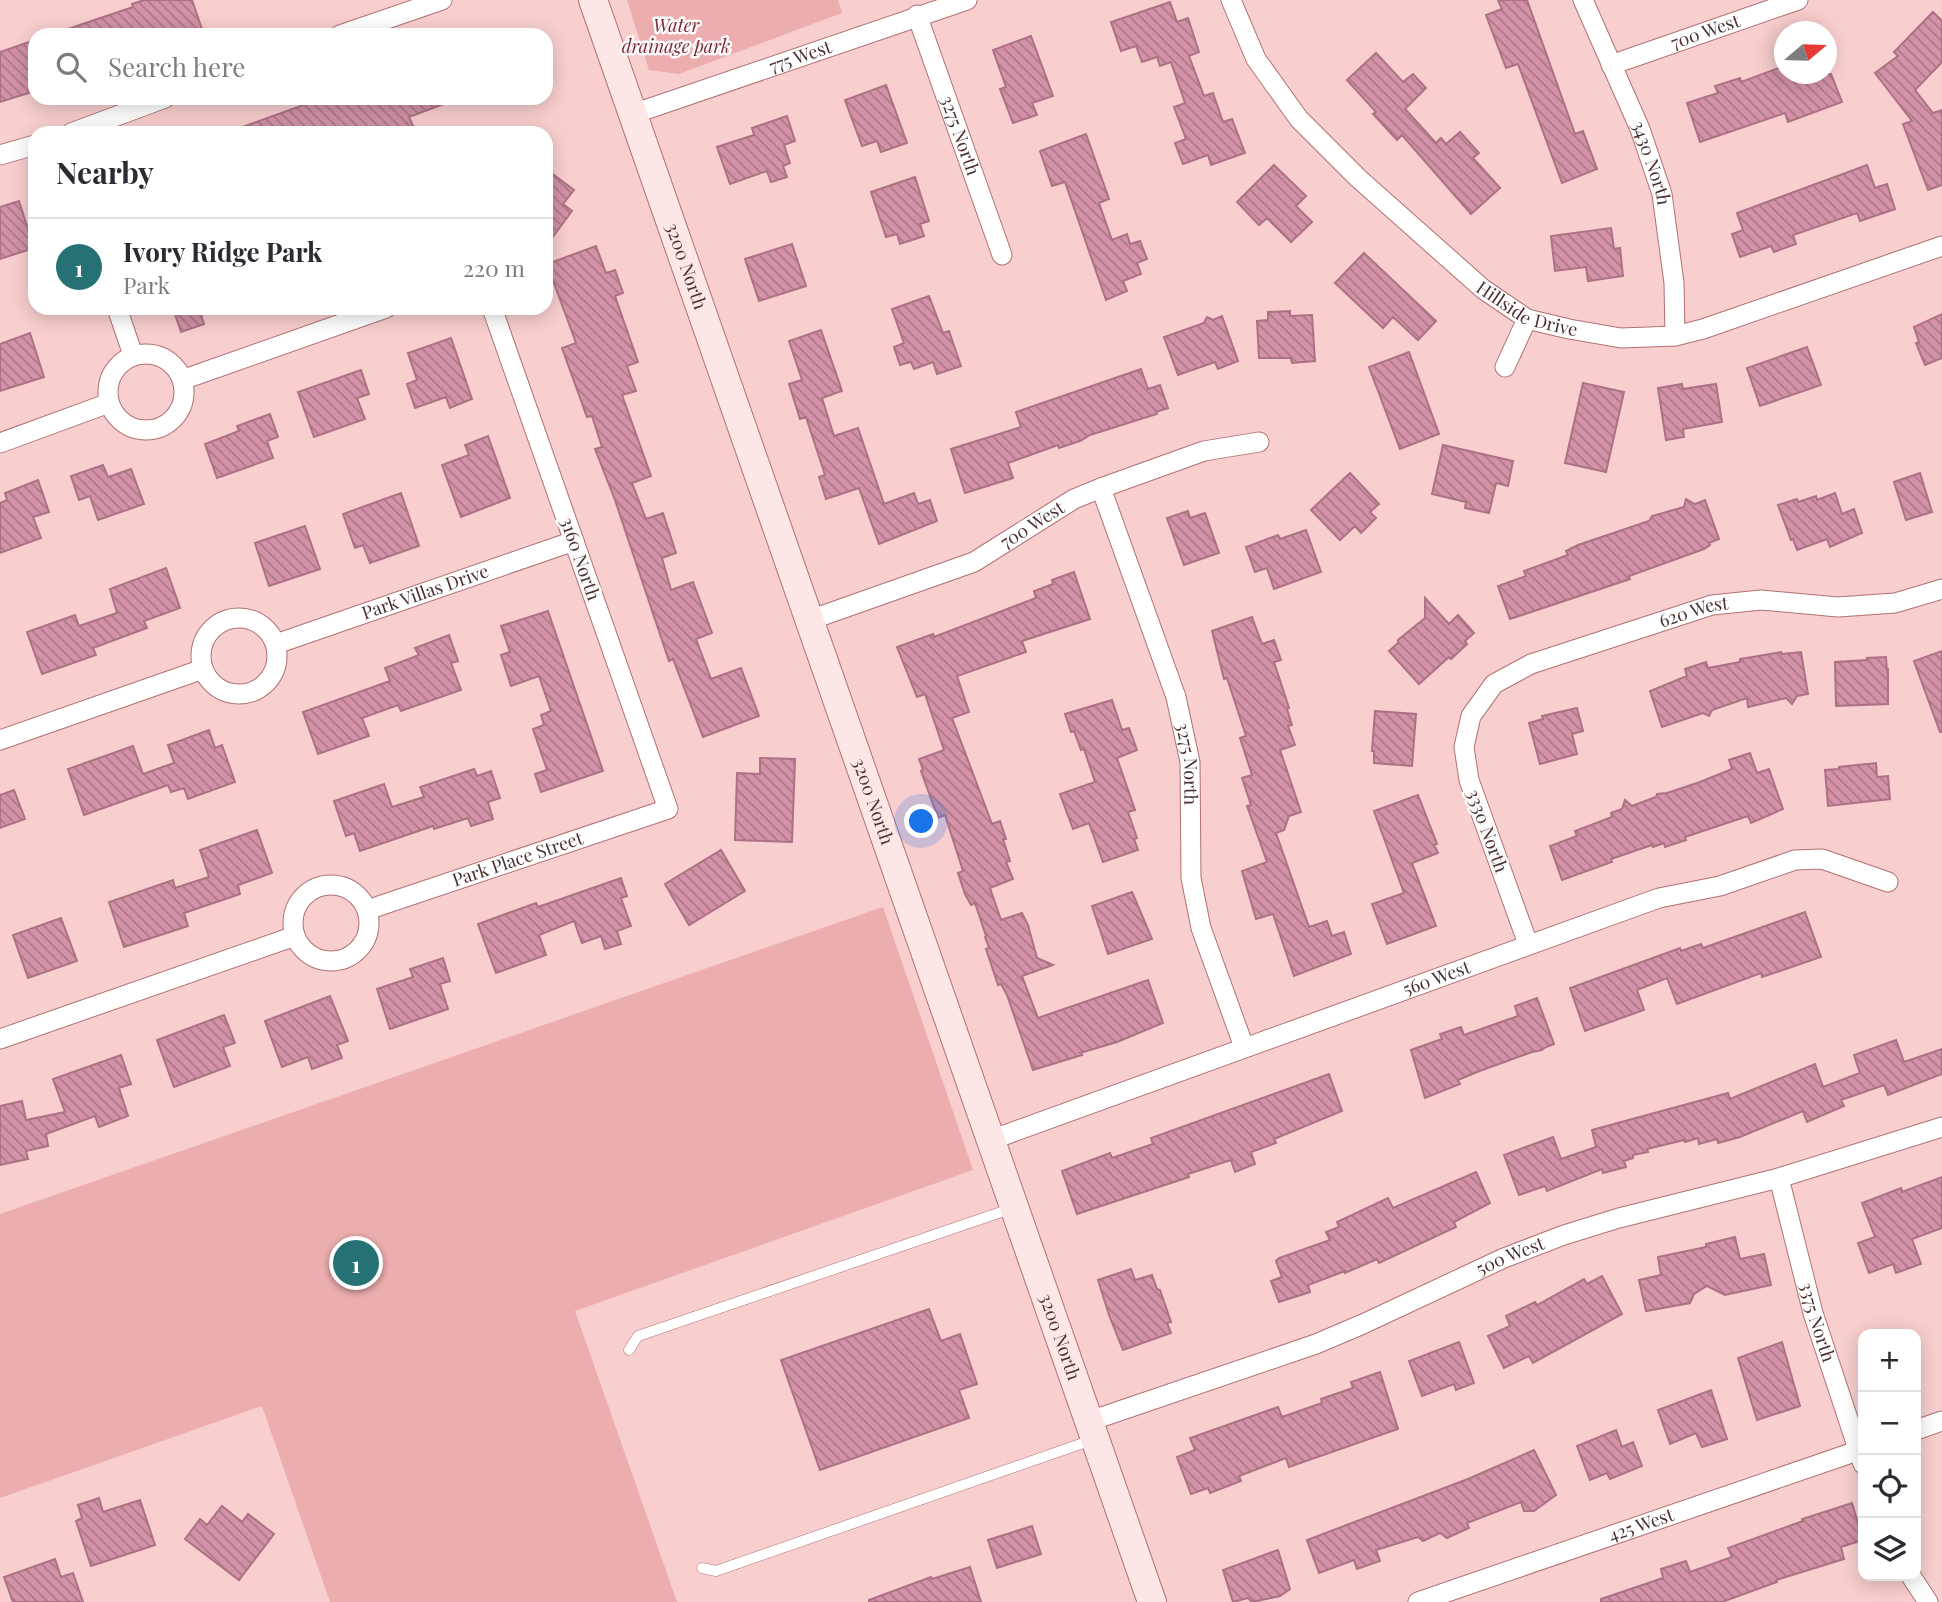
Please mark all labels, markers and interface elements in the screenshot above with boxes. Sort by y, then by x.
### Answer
street label: 700 West [1667,8,1743,54]
park label: Water drainage park [622,13,730,58]
north arrow [1774,21,1837,84]
search box [28,28,553,105]
street label: 775 West [766,34,835,78]
icon: search [52,48,90,86]
text: Search here [108,49,245,84]
street label: 3275 North [936,92,986,179]
street label: 3430 North [1627,117,1676,207]
text: Nearby [56,152,154,192]
street label: 3200 North [661,219,713,313]
text: Ivory Ridge Park [123,234,322,269]
text: 1 [75,252,83,283]
text: 220 m [463,252,525,283]
text: Park [123,269,170,300]
street label: Hillside Drive [1472,275,1580,341]
street label: 700 West [995,495,1069,554]
street label: 3160 North [556,514,607,604]
street label: Park Villas Drive [358,558,492,624]
street label: 620 West [1656,590,1730,632]
street label: 3275 North [1171,720,1203,805]
street label: 3200 North [847,755,900,848]
street label: 3330 North [1462,786,1514,876]
your location [904,804,938,838]
street label: Park Place Street [449,825,586,892]
street label: 560 West [1399,954,1474,1001]
street label: 500 West [1472,1231,1548,1280]
pin: 1 [333,1237,379,1289]
street label: 3375 North [1795,1279,1842,1365]
street label: 3200 North [1034,1290,1087,1383]
map controls [1858,1329,1921,1581]
button: + [1858,1329,1921,1392]
button: − [1858,1392,1921,1455]
button: locate [1858,1455,1921,1518]
street label: 425 West [1605,1502,1677,1547]
button: layers [1858,1518,1921,1581]

